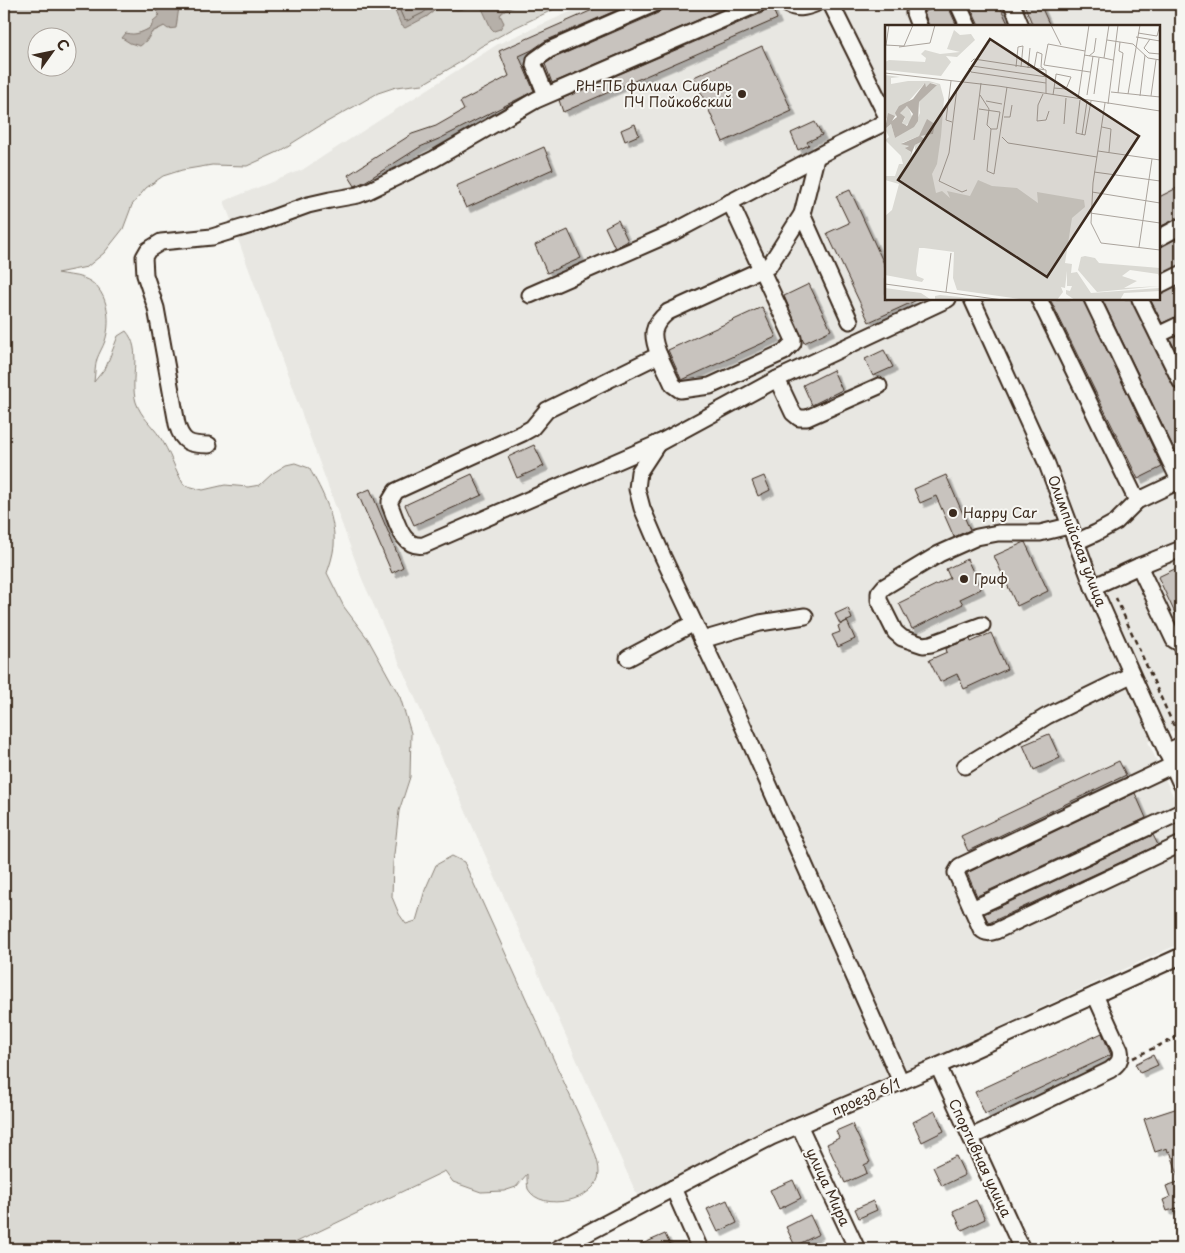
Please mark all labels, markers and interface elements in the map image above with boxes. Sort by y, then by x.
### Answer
inset map [885,25,1160,300]
north arrow [28,28,78,78]
text: С [52,35,75,55]
place label: РН-ПБ филиал Сибирь ПЧ Пойковский [576,75,732,112]
marker: РН-ПБ филиал Сибирь ПЧ Пойковский [736,88,748,100]
street label: Олимпийская улица [1043,472,1112,610]
place label: Happy Car [963,502,1038,523]
marker: Happy Car [947,507,959,519]
place label: Гриф [974,568,1008,589]
marker: Гриф [958,573,970,585]
street label: проезд 6/1 [828,1073,904,1120]
street label: Спортивная улица [944,1095,1017,1221]
street label: улица Мира [801,1144,856,1230]

